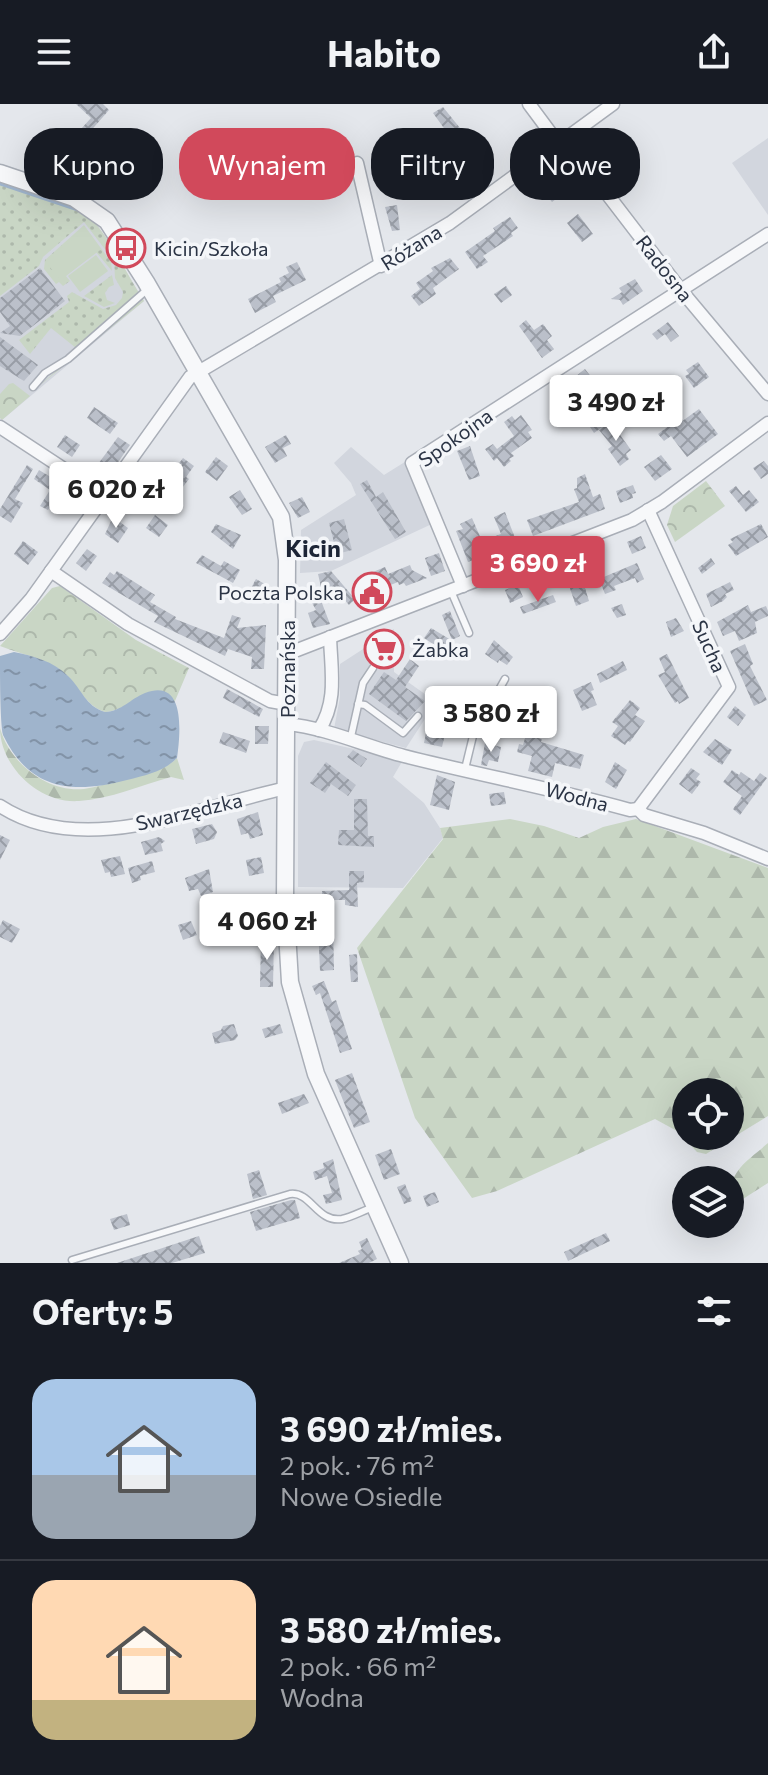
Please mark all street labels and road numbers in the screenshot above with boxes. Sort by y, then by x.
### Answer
street label: Różana [376,219,446,275]
street label: Radosna [631,230,699,306]
street label: Spokojna [413,403,497,471]
street label: Sucha [688,616,732,676]
street label: Poznańska [275,620,299,718]
street label: Wodna [543,776,611,816]
street label: Swarzędzka [133,787,245,835]

